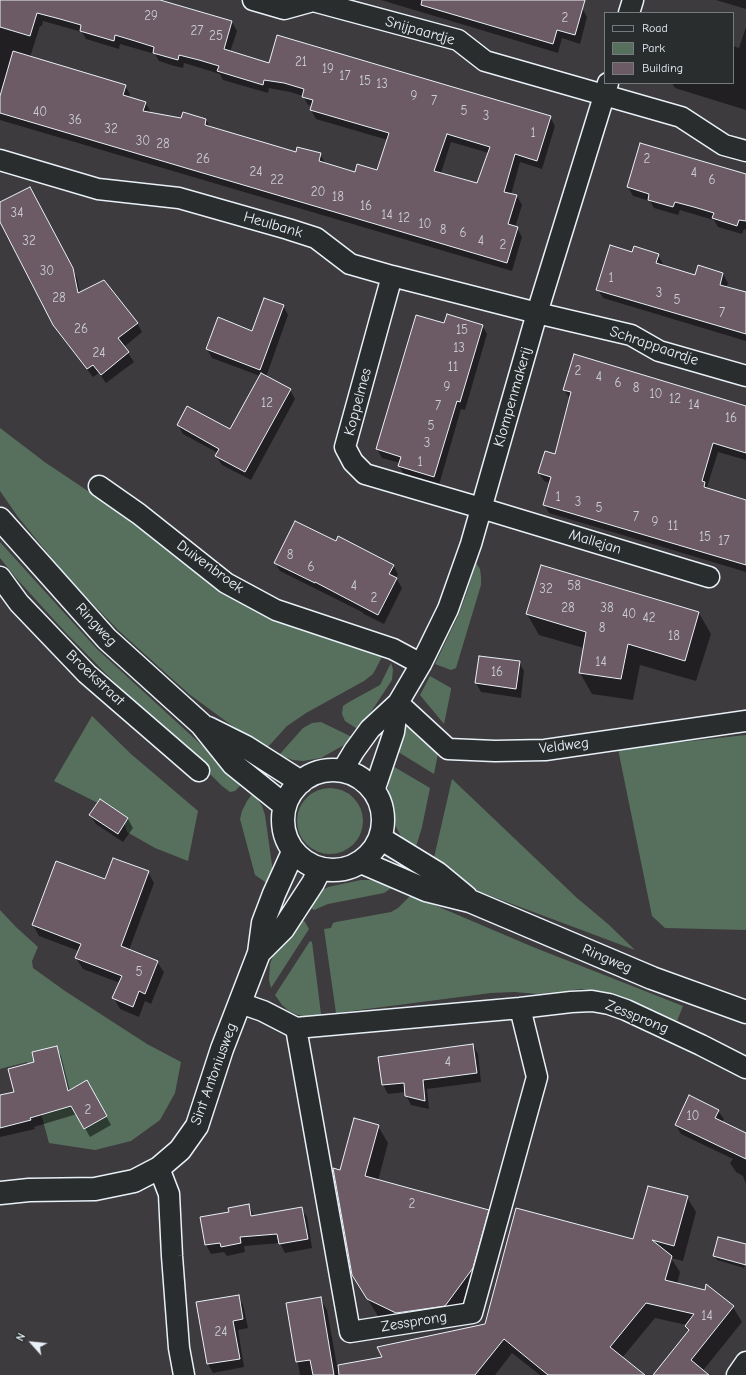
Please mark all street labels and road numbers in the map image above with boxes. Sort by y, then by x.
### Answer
street label: Snijpaardje [383,12,457,50]
street label: Heulbank [241,208,305,242]
street label: Schrappaardje [607,322,701,370]
street label: Klompenmakerij [490,345,536,449]
street label: Koppelmes [340,366,376,438]
street label: Mallejan [567,526,623,558]
street label: Duivenbroek [173,537,247,597]
street label: Ringweg [71,600,121,650]
street label: Broekstraat [62,646,128,710]
street label: Veldweg [538,734,590,758]
street label: Ringweg [579,940,635,978]
street label: Zessprong [603,996,671,1038]
street label: Sint Antoniusweg [187,1020,241,1128]
street label: Zessprong [380,1308,448,1336]

